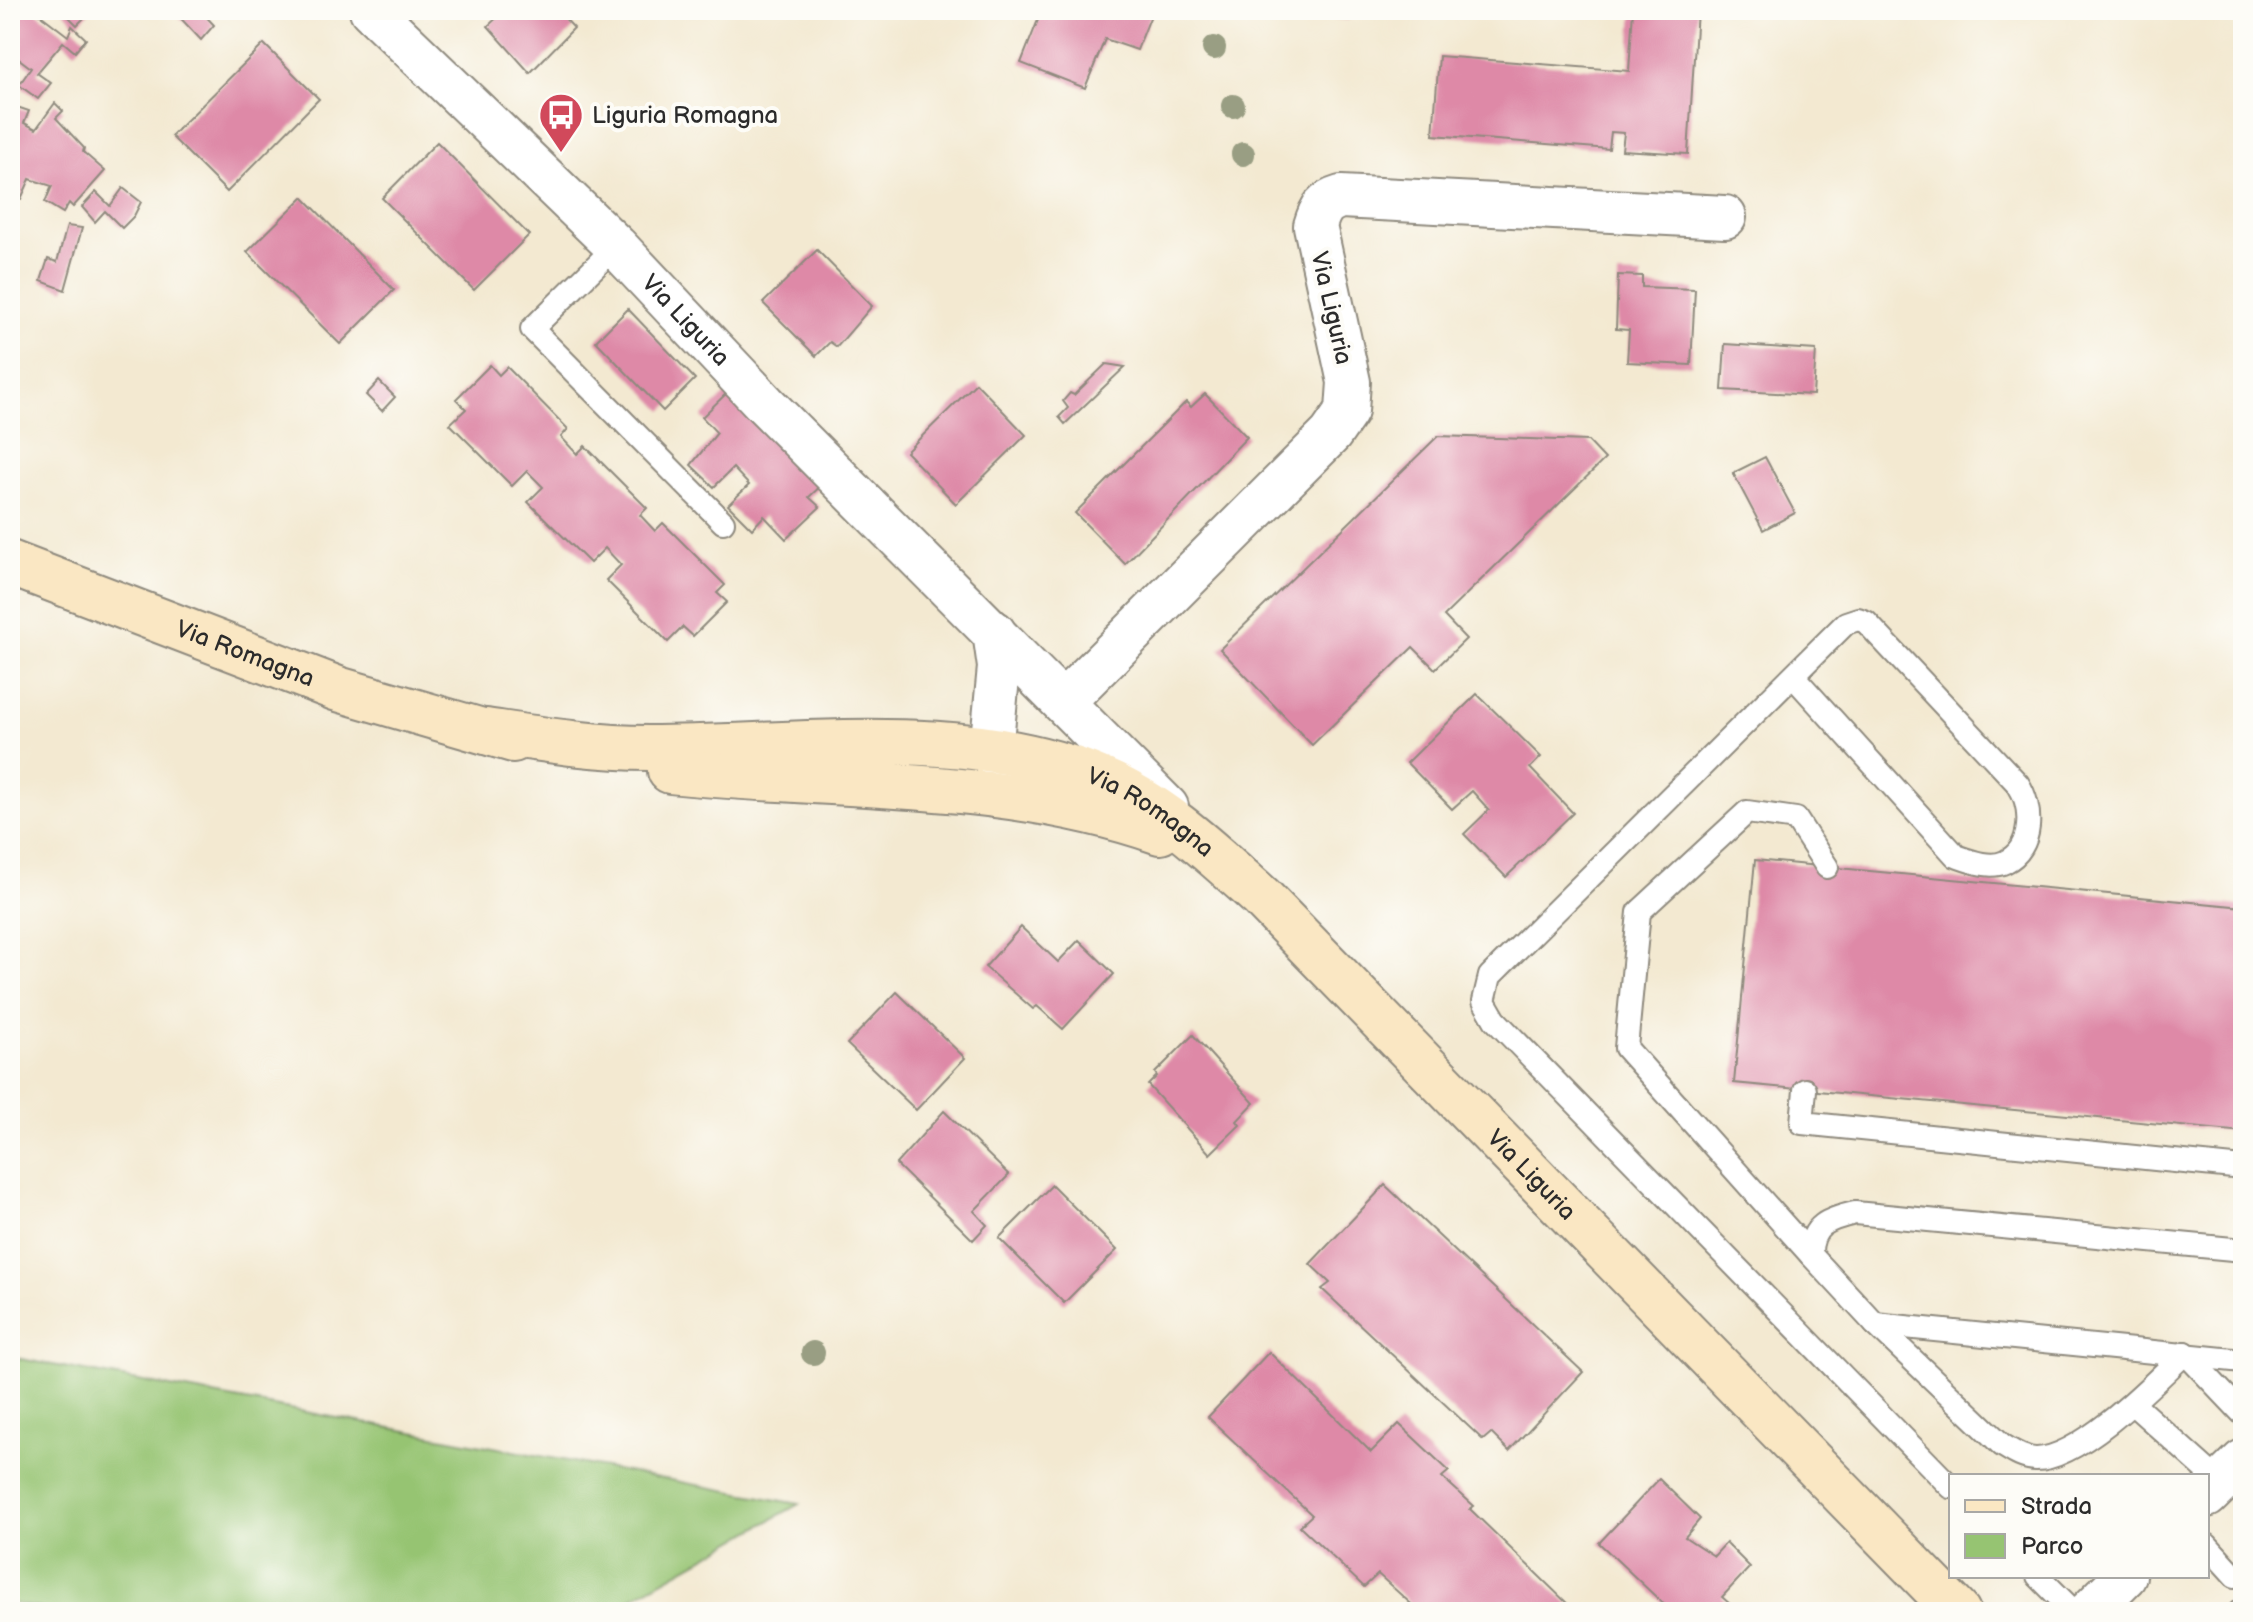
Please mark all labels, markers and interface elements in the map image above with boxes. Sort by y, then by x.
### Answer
bus stop icon: Liguria Romagna [537,91,585,154]
place label: Liguria Romagna [592,101,778,130]
street label: Via Liguria [1304,249,1359,367]
street label: Via Liguria [635,269,736,372]
street label: Via Romagna [172,614,318,693]
street label: Via Romagna [1083,761,1220,863]
street label: Via Liguria [1481,1124,1582,1226]
legend [1949,1474,2209,1578]
text: Strada [2021,1492,2092,1521]
text: Parco [2021,1532,2083,1561]

